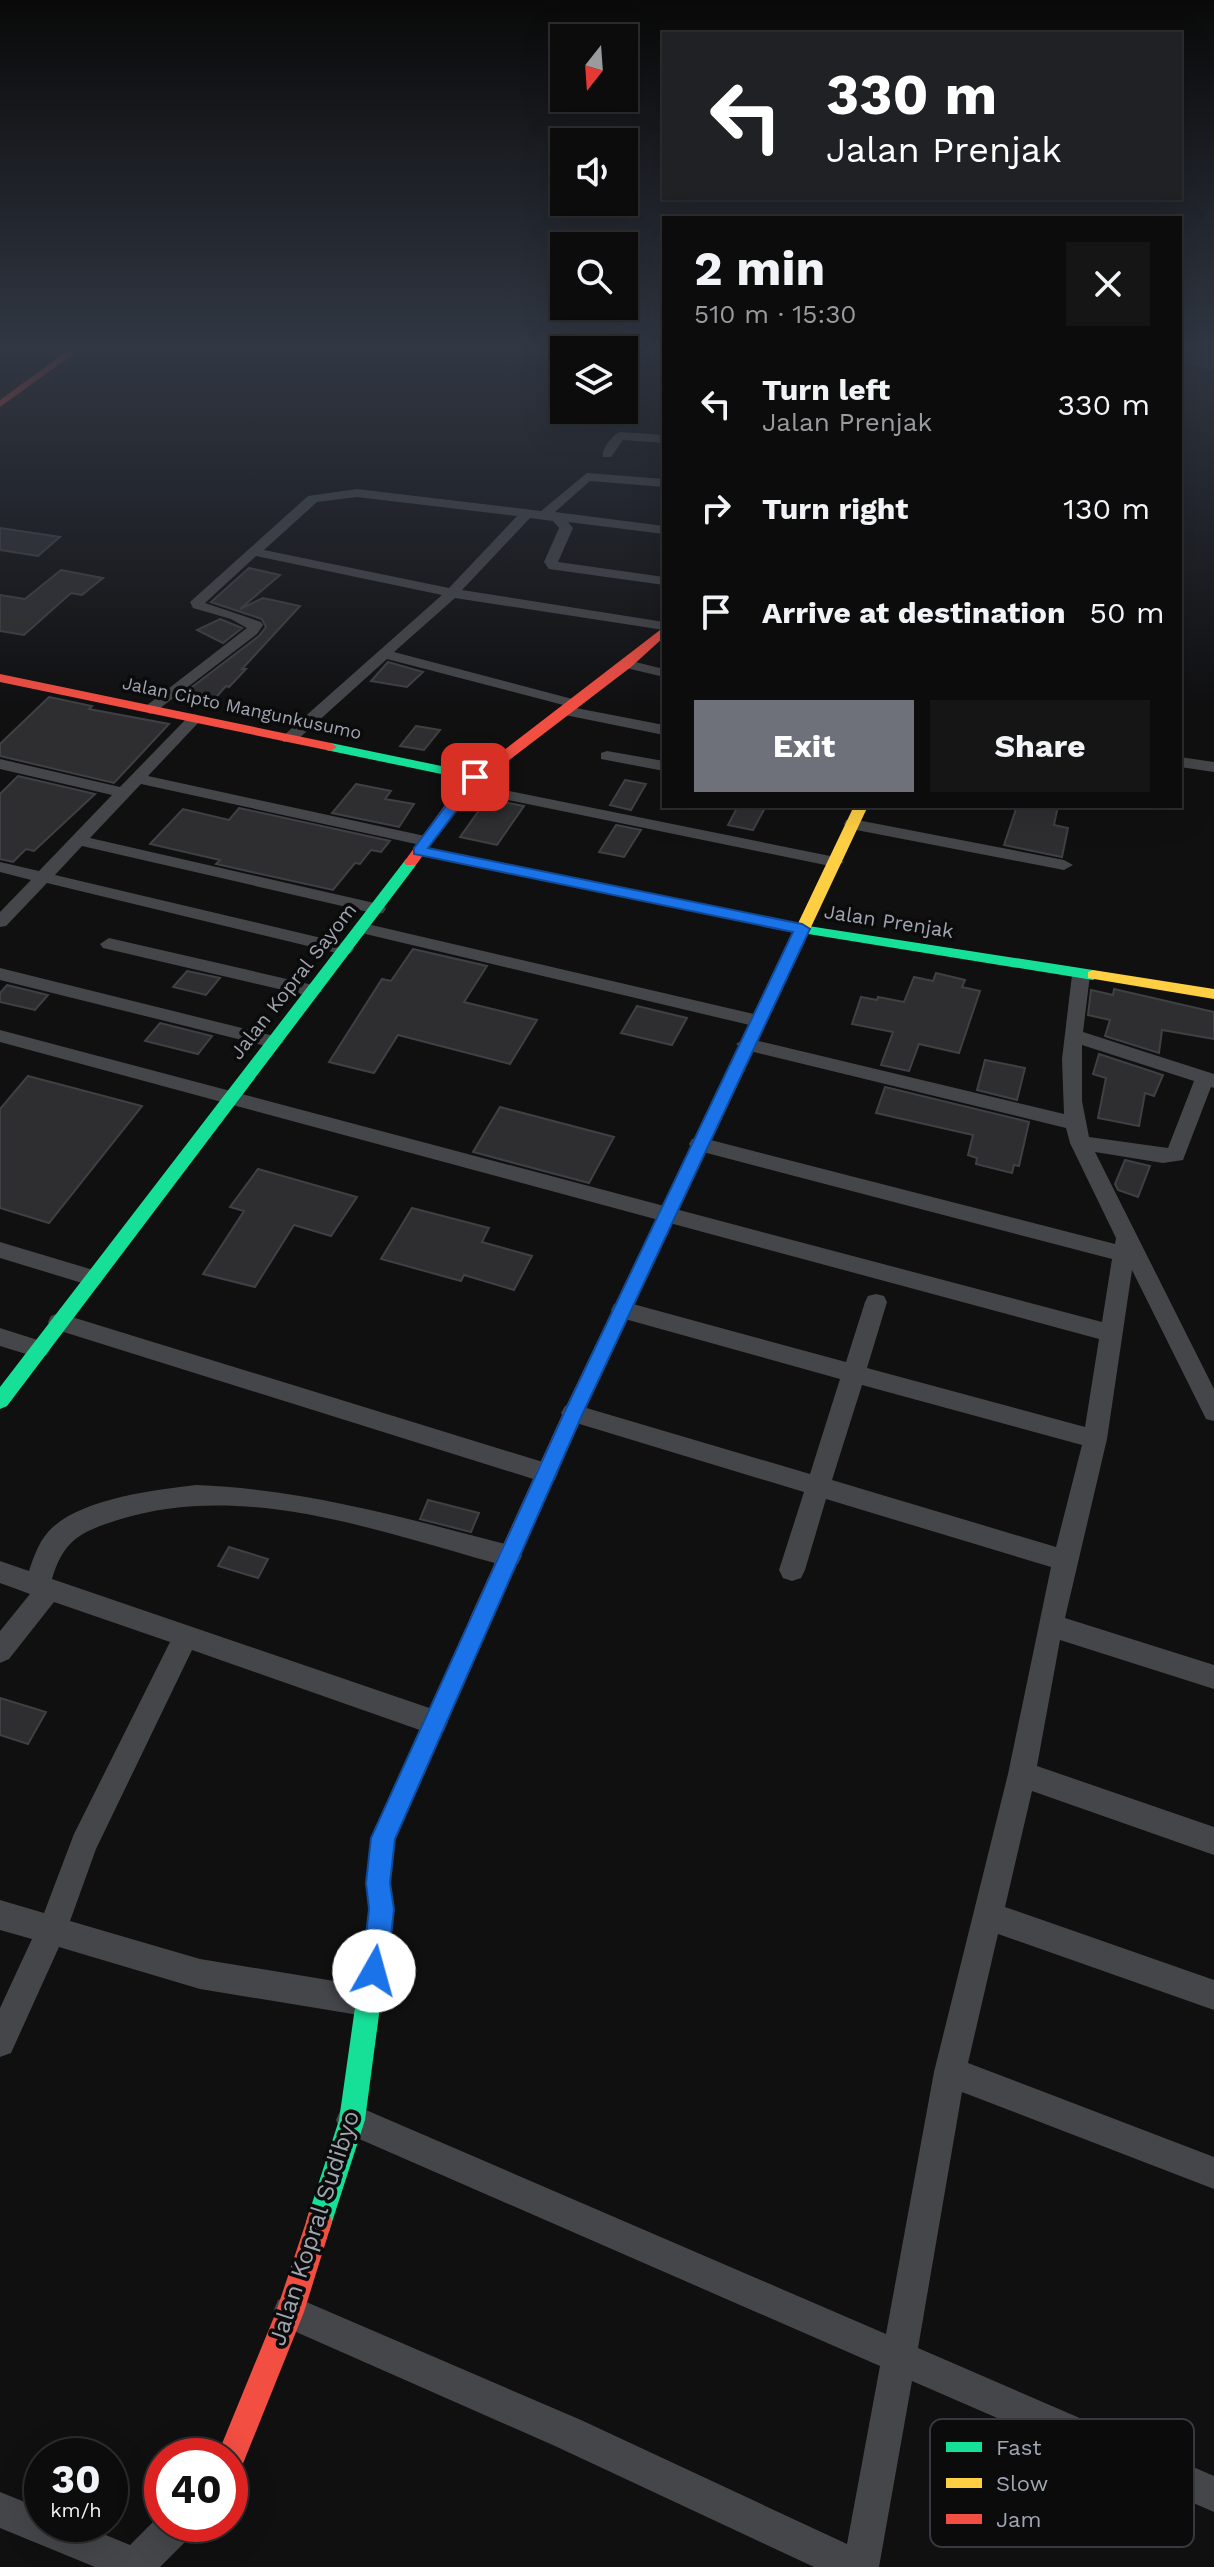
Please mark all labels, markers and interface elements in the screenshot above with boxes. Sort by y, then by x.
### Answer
north arrow [550,24,638,112]
map controls [550,24,638,424]
text: 330 m [826,62,997,128]
icon: left [694,64,798,168]
button: sound [550,128,638,216]
text: Jalan Prenjak [826,129,1062,171]
button: search [550,232,638,320]
text: 2 min [694,240,825,297]
button: close [1066,242,1150,326]
text: 510 m · 15:30 [694,299,856,329]
button: layers [550,336,638,424]
text: Turn left [762,372,890,407]
icon: left [694,382,738,426]
text: 330 m [1058,387,1150,422]
text: Jalan Prenjak [762,407,932,437]
icon: right [694,486,738,530]
text: Turn right [762,491,908,526]
text: 130 m [1063,491,1150,526]
icon: arrive [694,590,738,634]
text: Arrive at destination [762,595,1066,630]
text: 50 m [1090,595,1165,630]
street label: Jalan Cipto Mangunkusumo [121,672,364,743]
button: Exit [694,700,914,792]
button: Share [930,700,1150,792]
pin [441,743,509,811]
icon: arrive [453,755,497,799]
street label: Jalan Kopral Sayom [224,898,362,1064]
street label: Jalan Prenjak [822,899,956,943]
position arrow [332,1929,416,2013]
street label: Jalan Kopral Sudibyo [263,2107,365,2349]
legend [930,2419,1194,2547]
text: Fast [996,2435,1042,2460]
speed limit sign: 40 [144,2438,248,2542]
text: 30 [51,2456,101,2503]
text: Slow [996,2471,1048,2496]
text: km/h [50,2498,102,2522]
text: Jam [996,2507,1041,2532]

